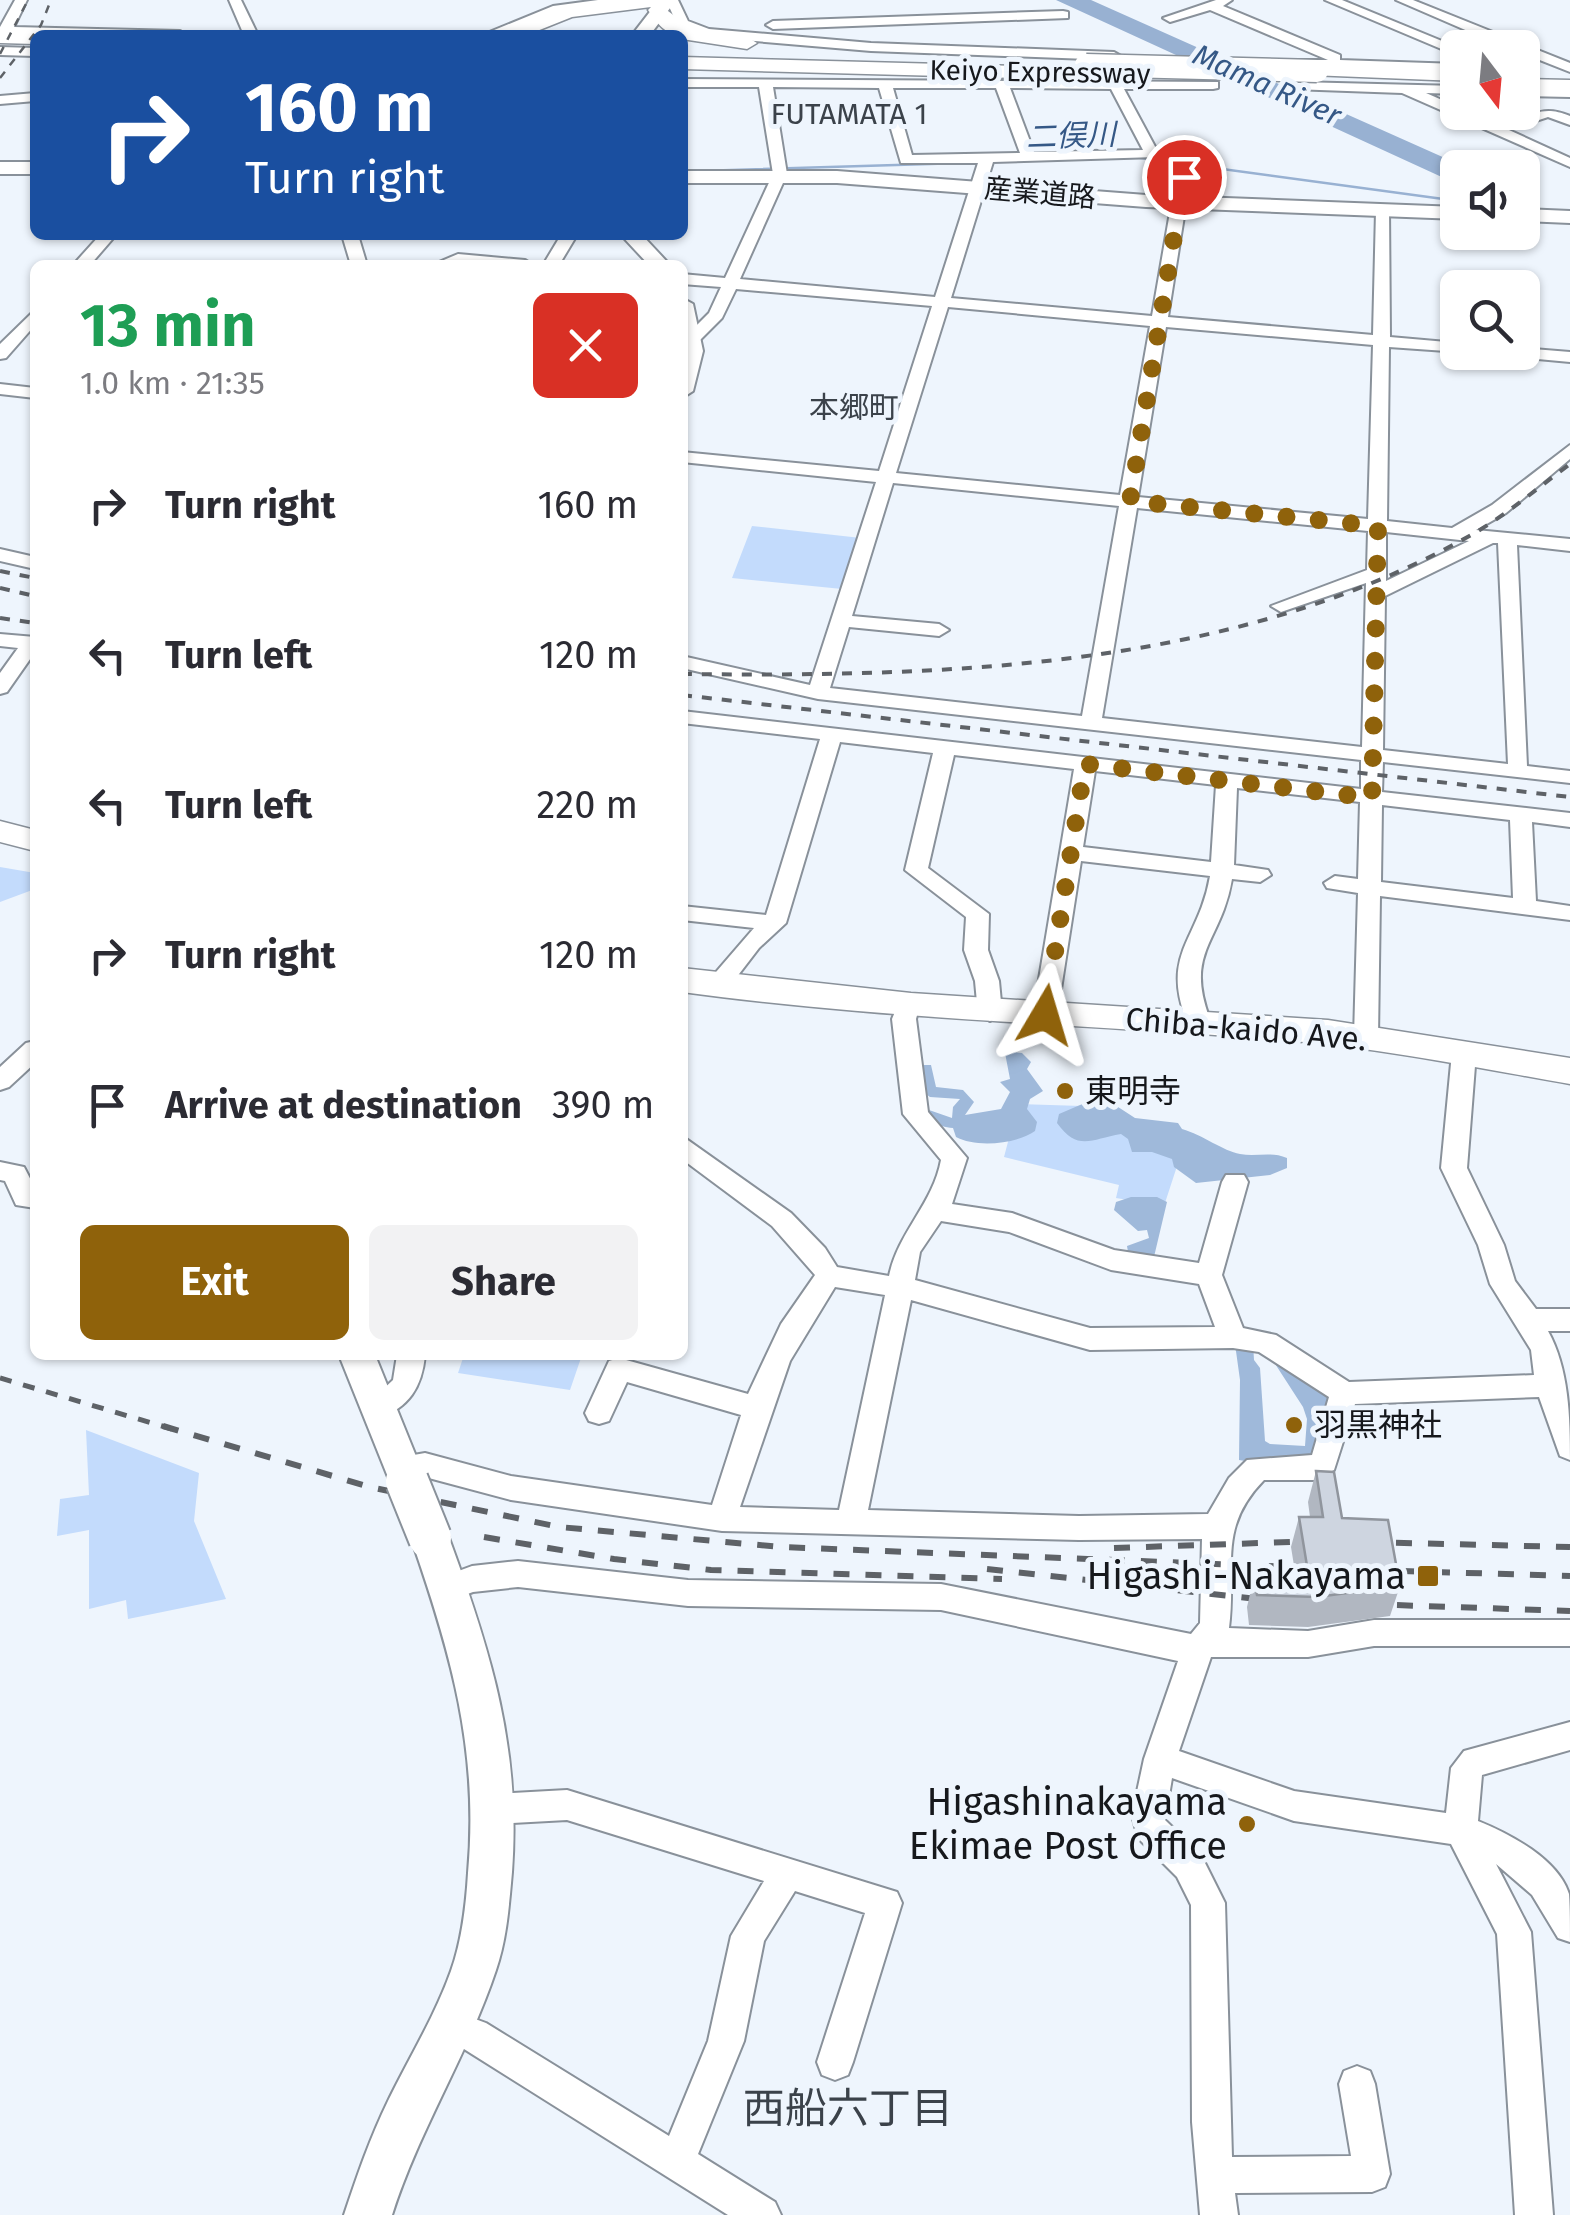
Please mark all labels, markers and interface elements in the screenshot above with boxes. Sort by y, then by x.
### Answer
north arrow [1440,30,1540,130]
map controls [1440,30,1540,370]
water label: Mama River [1187,36,1348,134]
street label: Keiyo Expressway [929,54,1151,90]
text: 160 m [245,66,434,150]
icon: right [80,70,210,200]
district label: FUTAMATA 1 [771,96,927,132]
water label: 二俣川 [1025,116,1120,156]
pin [1142,135,1227,220]
icon: arrive [1157,150,1212,205]
button: sound [1440,150,1540,250]
text: Turn right [245,151,444,205]
street label: 産業道路 [983,172,1097,214]
button: search [1440,270,1540,370]
text: 13 min [80,290,256,362]
button: close [533,293,638,398]
text: 1.0 km · 21:35 [80,364,265,402]
district label: 本郷町 [809,390,899,426]
icon: right [80,478,135,533]
text: Turn right [165,482,335,528]
text: 160 m [537,482,638,528]
icon: left [80,628,135,683]
text: Turn left [165,632,312,678]
text: 120 m [539,632,638,678]
icon: left [80,778,135,833]
text: Turn left [165,782,312,828]
text: 220 m [537,782,638,828]
icon: right [80,928,135,983]
text: Turn right [165,932,335,978]
text: 120 m [539,932,638,978]
position arrow [993,963,1097,1067]
street label: Chiba-kaido Ave. [1124,1000,1368,1058]
place label: 東明寺 [1085,1072,1181,1110]
icon: arrive [80,1078,135,1133]
marker: 東明寺 [1054,1080,1076,1102]
text: Arrive at destination [165,1082,522,1128]
text: 390 m [552,1082,654,1128]
button: Exit [80,1225,349,1340]
button: Share [369,1225,638,1340]
place label: 羽黒神社 [1314,1406,1442,1444]
marker: 羽黒神社 [1283,1414,1305,1436]
place label: Higashi-Nakayama [1086,1553,1406,1599]
marker: Higashi-Nakayama [1415,1563,1441,1589]
place label: Higashinakayama Ekimae Post Office [909,1779,1227,1869]
marker: Higashinakayama Ekimae Post Office [1236,1813,1258,1835]
district label: 西船六丁目 [743,2084,953,2134]

